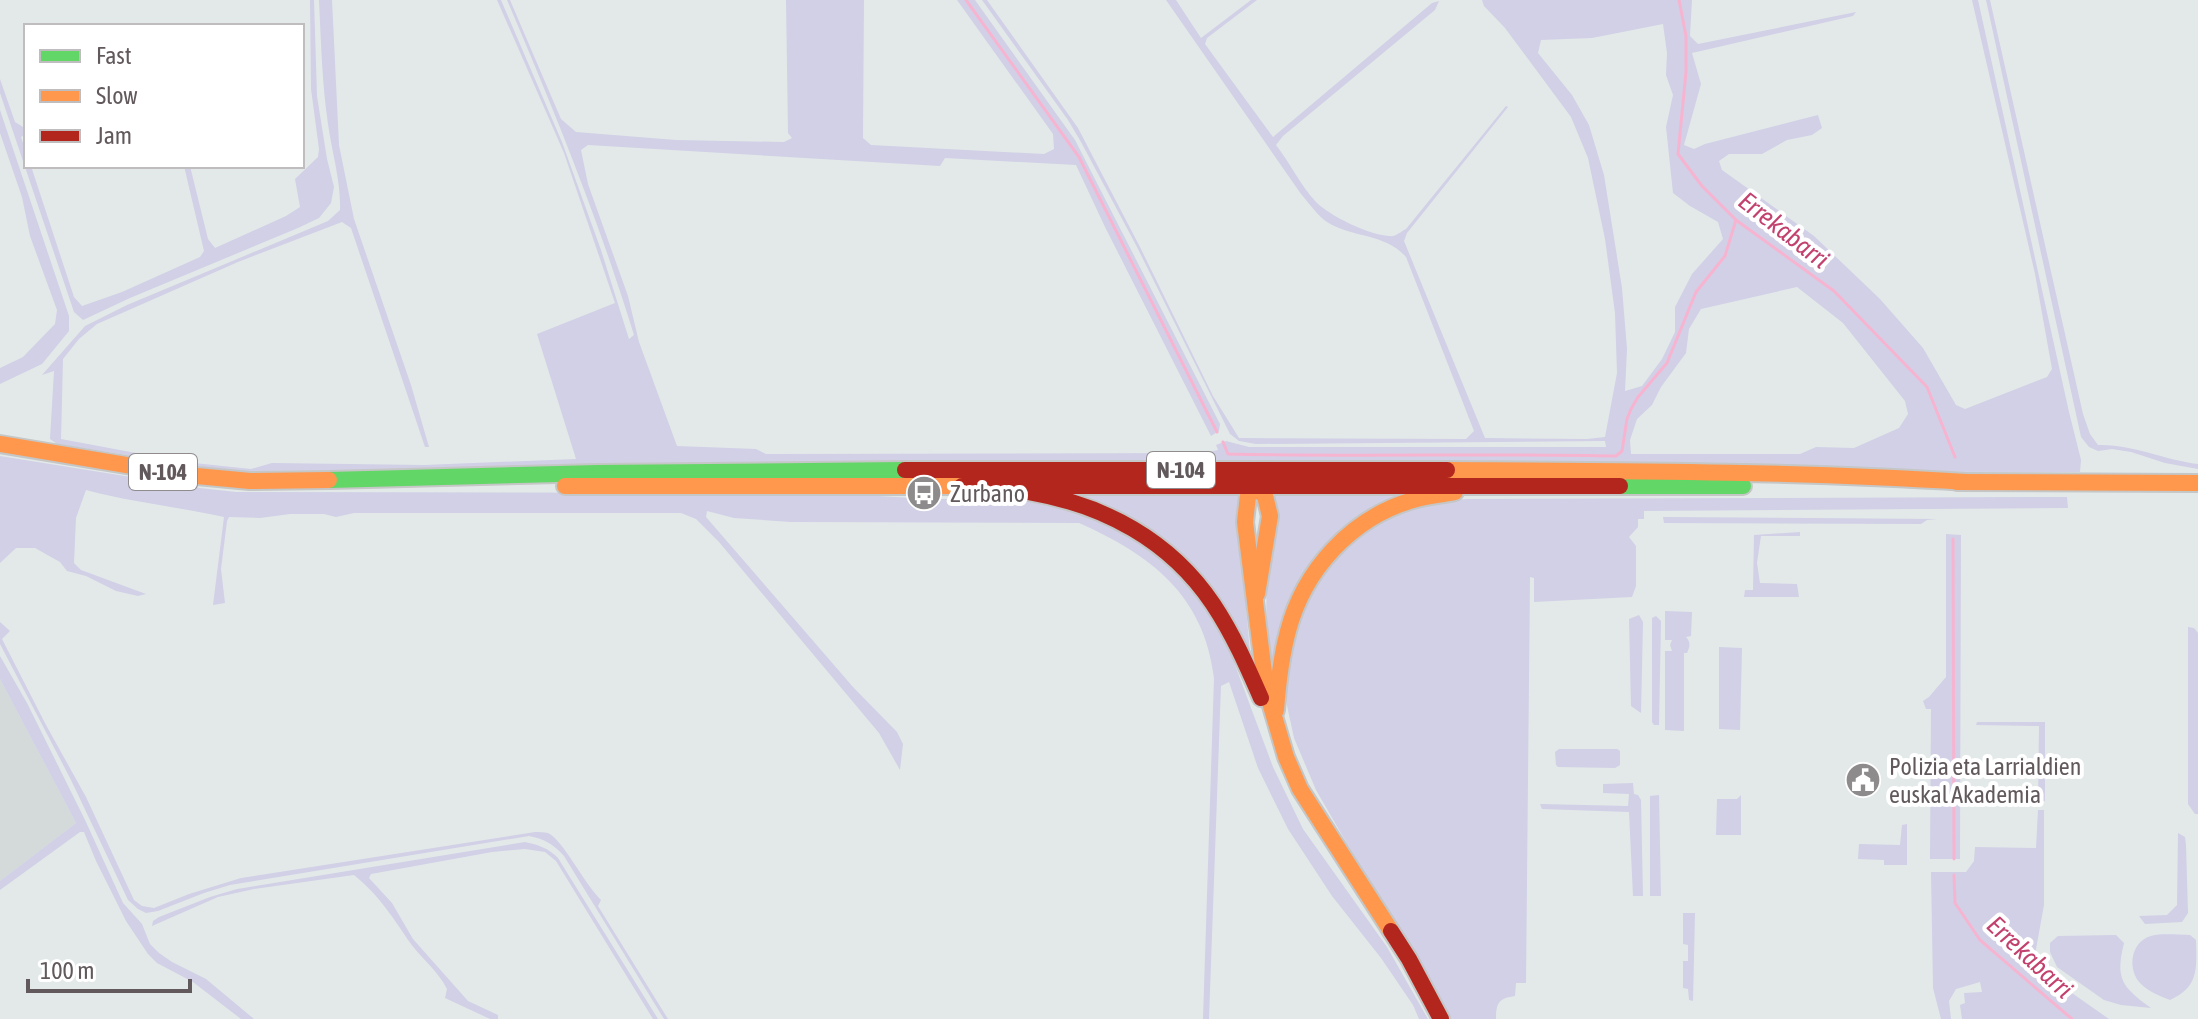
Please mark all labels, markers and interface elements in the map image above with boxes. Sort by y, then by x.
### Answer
legend [24,24,304,168]
text: Fast [96,42,132,69]
text: Slow [96,82,138,109]
text: Jam [96,122,132,149]
water label: Errekabarri [1733,185,1835,275]
road number: N-104 [1147,452,1215,488]
road number: N-104 [129,454,197,490]
bus stop icon: Zurbano [905,474,943,512]
place label: Zurbano [950,480,1025,507]
place label: Polizia eta Larrialdien euskal Akademia [1889,753,2081,808]
public building icon: Polizia eta Larrialdien euskal Akademia [1844,761,1882,799]
water label: Errekabarri [1981,910,2079,1004]
scale bar [28,943,190,993]
text: 100 m [40,957,94,984]

